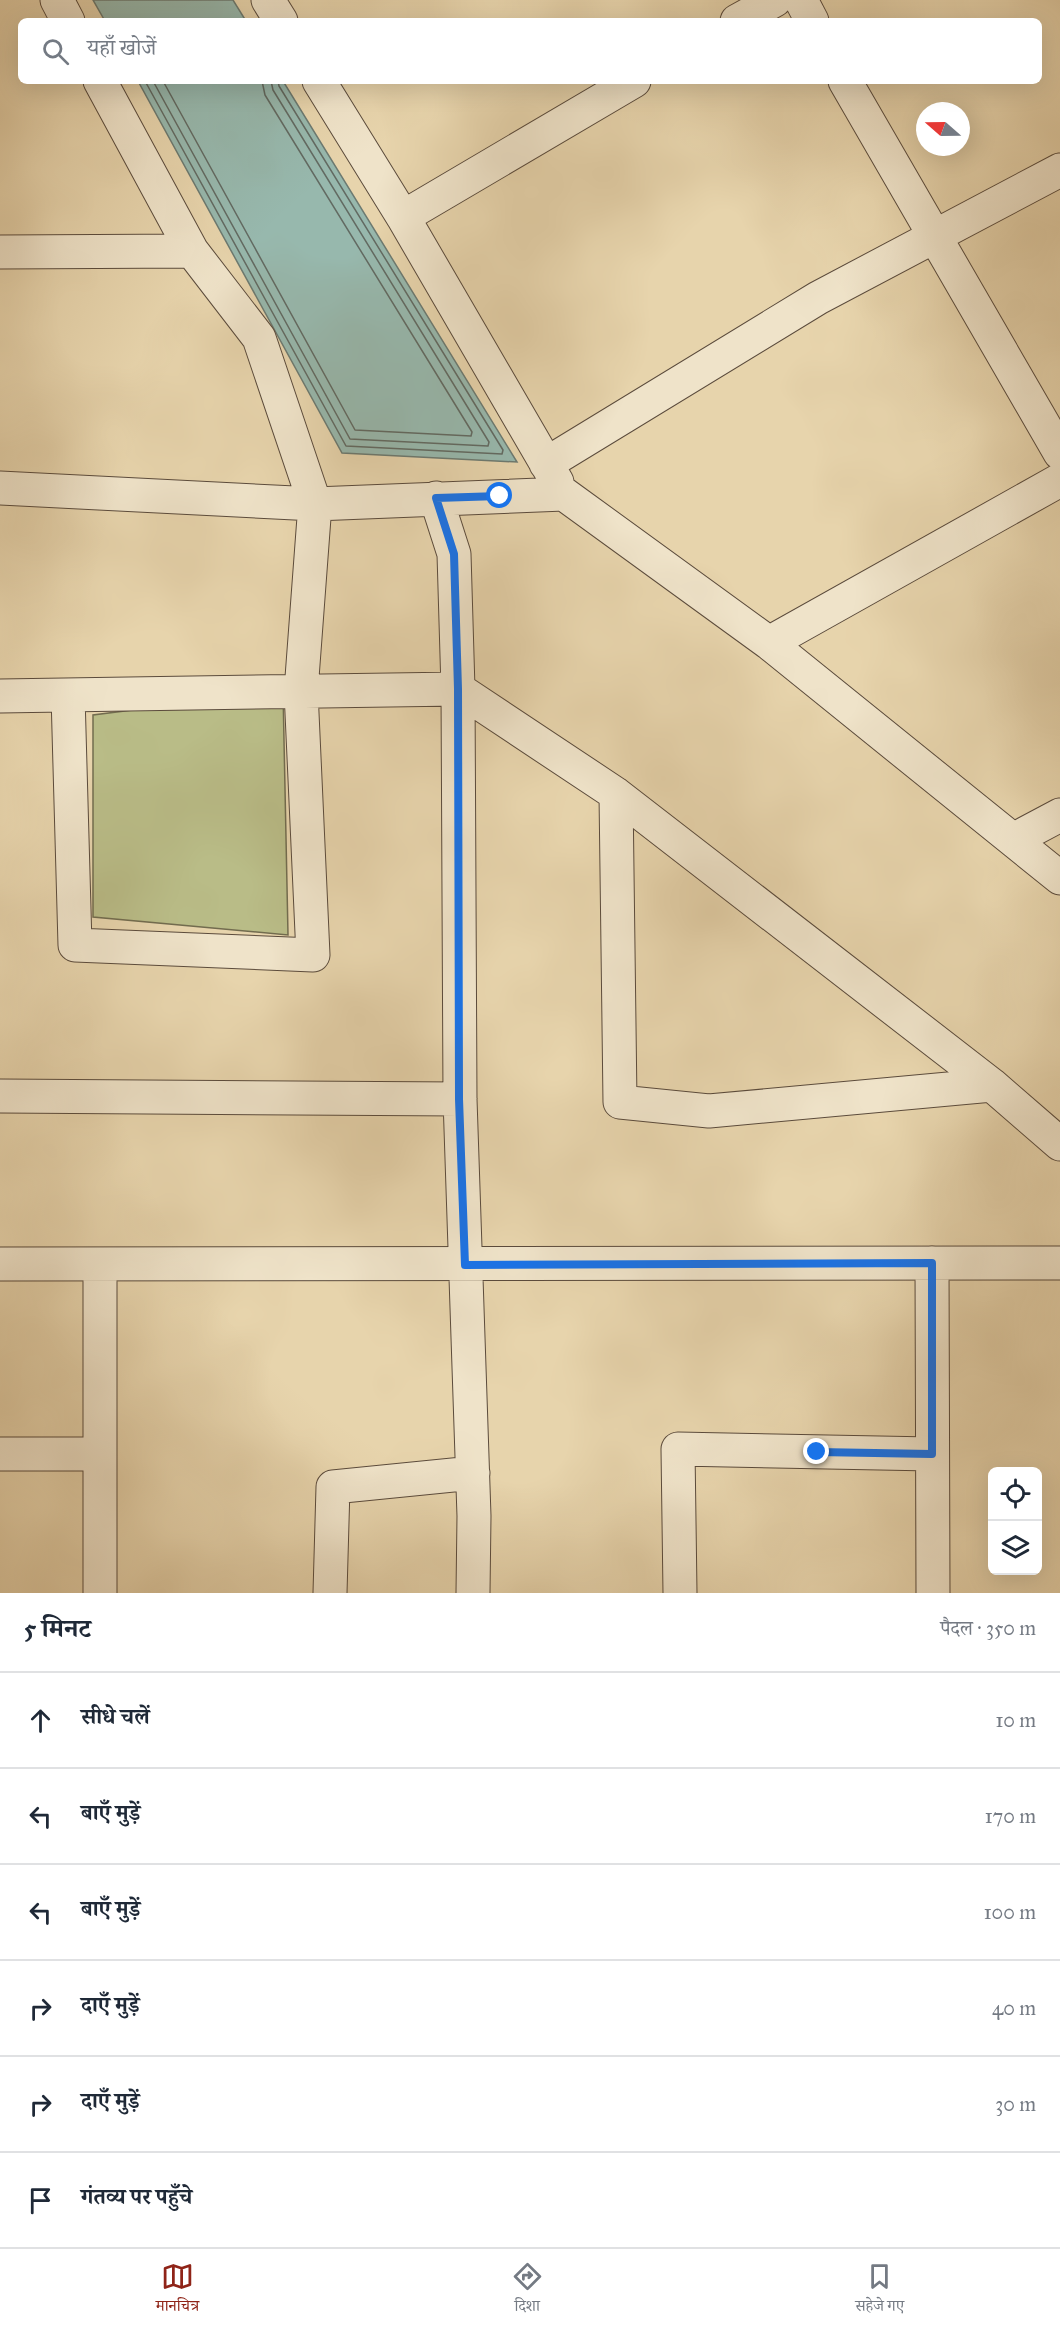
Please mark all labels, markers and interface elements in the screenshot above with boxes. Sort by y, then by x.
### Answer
search box [18,18,1042,84]
text: यहाँ खोजें [87,34,156,61]
icon: search [39,35,72,68]
north arrow [916,102,970,156]
route start [486,482,512,508]
route end [803,1438,829,1464]
map controls [988,1467,1042,1575]
button: locate [988,1467,1042,1521]
button: layers [988,1521,1042,1575]
text: 5 मिनट [24,1612,91,1644]
text: पैदल · 350 m [940,1616,1036,1640]
text: सीधे चलें [81,1703,150,1730]
icon: ahead [24,1704,57,1737]
text: 10 m [995,1708,1036,1732]
text: बाएँ मुड़ें [81,1799,140,1826]
icon: left [24,1800,57,1833]
text: 170 m [985,1804,1036,1828]
text: बाएँ मुड़ें [81,1895,140,1922]
icon: left [24,1896,57,1929]
text: 100 m [984,1900,1036,1924]
text: दाएँ मुड़ें [81,1991,140,2018]
icon: right [24,1992,57,2025]
text: 40 m [992,1996,1036,2020]
text: दाएँ मुड़ें [81,2087,140,2114]
icon: right [24,2088,57,2121]
text: 30 m [995,2092,1036,2116]
text: गंतव्य पर पहुँचे [81,2183,192,2210]
icon: arrive [24,2184,57,2217]
tab: मानचित्र [156,2260,199,2321]
tab: दिशा [511,2260,544,2321]
tab: सहेजे गए [855,2260,904,2321]

